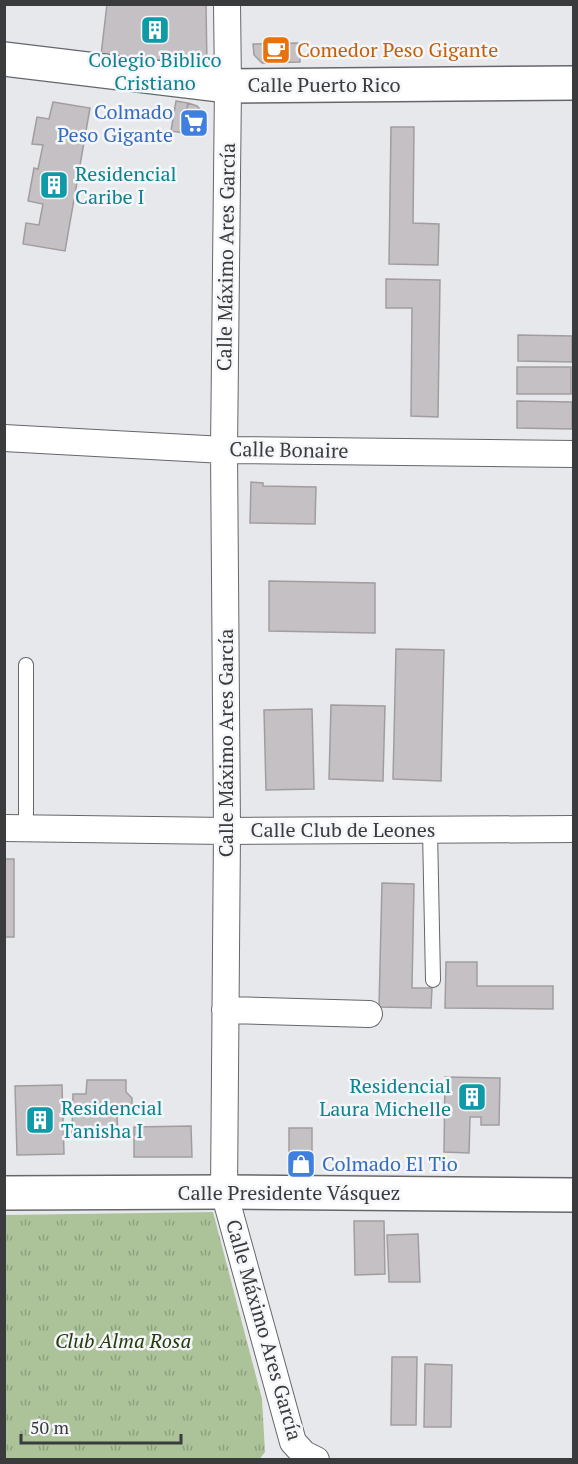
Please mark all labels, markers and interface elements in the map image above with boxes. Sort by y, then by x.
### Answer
building icon: Colegio Biblico Cristiano [139,14,171,46]
cafe icon: Comedor Peso Gigante [260,34,292,66]
place label: Comedor Peso Gigante [297,36,498,63]
place label: Colegio Biblico Cristiano [88,46,222,96]
street label: Calle Puerto Rico [247,71,401,98]
place label: Colmado Peso Gigante [57,98,173,148]
supermarket icon: Colmado Peso Gigante [178,107,210,139]
street label: Calle Máximo Ares García [210,143,241,371]
place label: Residencial Caribe I [75,160,177,210]
building icon: Residencial Caribe I [38,169,70,201]
street label: Calle Bonaire [229,435,349,464]
street label: Calle Máximo Ares García [212,629,239,857]
street label: Calle Club de Leones [251,816,435,843]
place label: Residencial Laura Michelle [319,1072,451,1122]
building icon: Residencial Laura Michelle [456,1081,488,1113]
place label: Residencial Tanisha I [61,1094,163,1144]
building icon: Residencial Tanisha I [24,1104,56,1136]
shop icon: Colmado El Tio [285,1148,317,1180]
place label: Colmado El Tio [322,1150,458,1177]
street label: Calle Presidente Vásquez [178,1179,400,1206]
street label: Calle Máximo Ares García [220,1216,309,1443]
park label: Club Alma Rosa [55,1327,191,1354]
scale bar [21,1407,182,1445]
text: 50 m [30,1415,70,1439]

